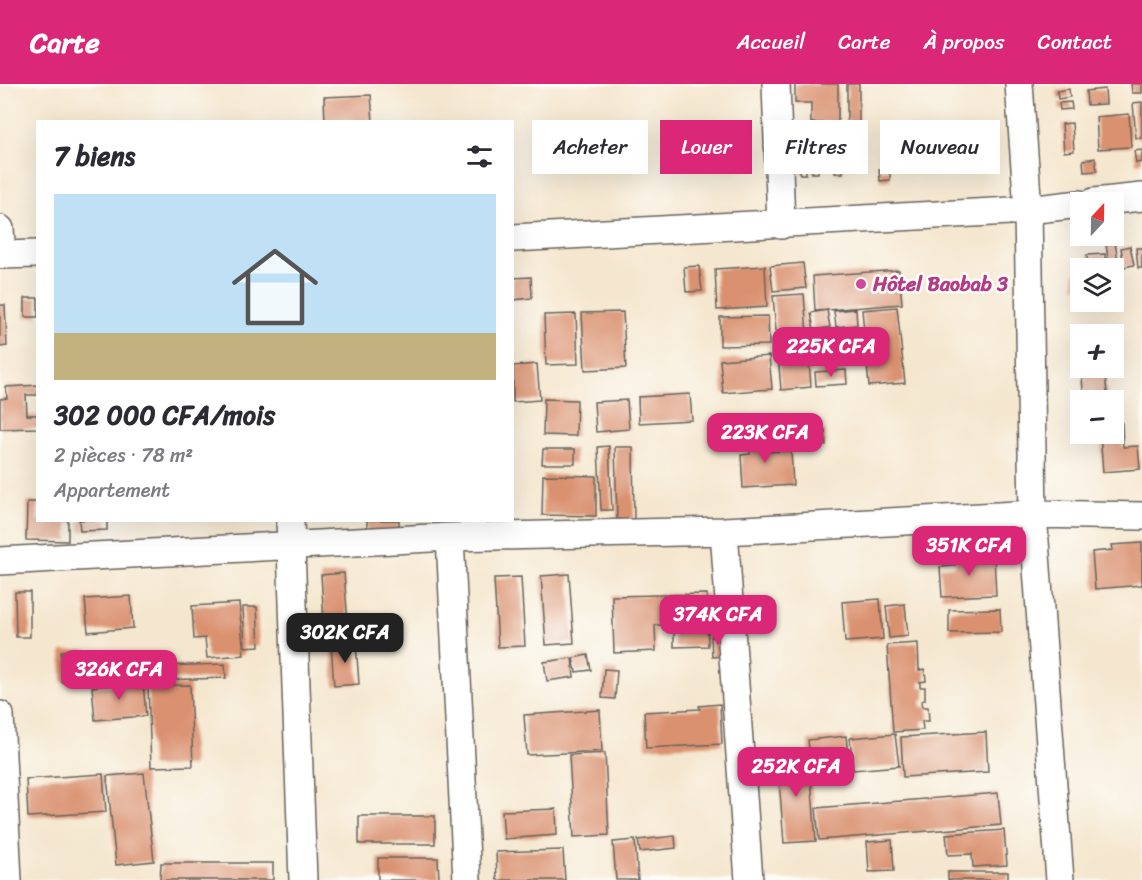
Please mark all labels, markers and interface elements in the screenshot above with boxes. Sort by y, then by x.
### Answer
text: Carte [30,18,100,67]
text: Accueil [737,23,805,61]
text: Carte [838,23,891,61]
text: À propos [924,23,1005,61]
text: Contact [1038,23,1112,61]
chip: Acheter [532,120,648,174]
chip: Louer [660,120,752,174]
chip: Filtres [764,120,868,174]
chip: Nouveau [880,120,1000,174]
text: 7 biens [54,133,135,179]
icon: filters [463,140,496,173]
north arrow [1070,192,1124,246]
map controls [1070,192,1124,444]
icon: home [221,233,329,341]
button: layers [1070,258,1124,312]
place label: Hôtel Baobab 3 [872,267,1008,302]
marker: Hôtel Baobab 3 [854,277,868,291]
button: + [1070,324,1124,378]
pin: 225K CFA [769,327,893,378]
text: 225K CFA [786,329,876,364]
button: − [1070,390,1124,444]
text: 302 000 CFA/mois [54,392,275,438]
pin: 223K CFA [703,413,827,464]
text: 223K CFA [721,415,809,450]
text: 2 pièces · 78 m² [54,438,193,473]
text: Appartement [54,473,170,508]
pin: 351K CFA [907,526,1031,577]
text: 351K CFA [926,528,1012,563]
pin: 374K CFA [656,595,780,646]
text: 374K CFA [674,597,762,632]
pin: 302K CFA [283,613,407,664]
text: 302K CFA [300,615,390,650]
pin: 326K CFA [57,650,181,701]
text: 326K CFA [75,652,163,687]
pin: 252K CFA [734,747,858,798]
text: 252K CFA [751,749,841,784]

